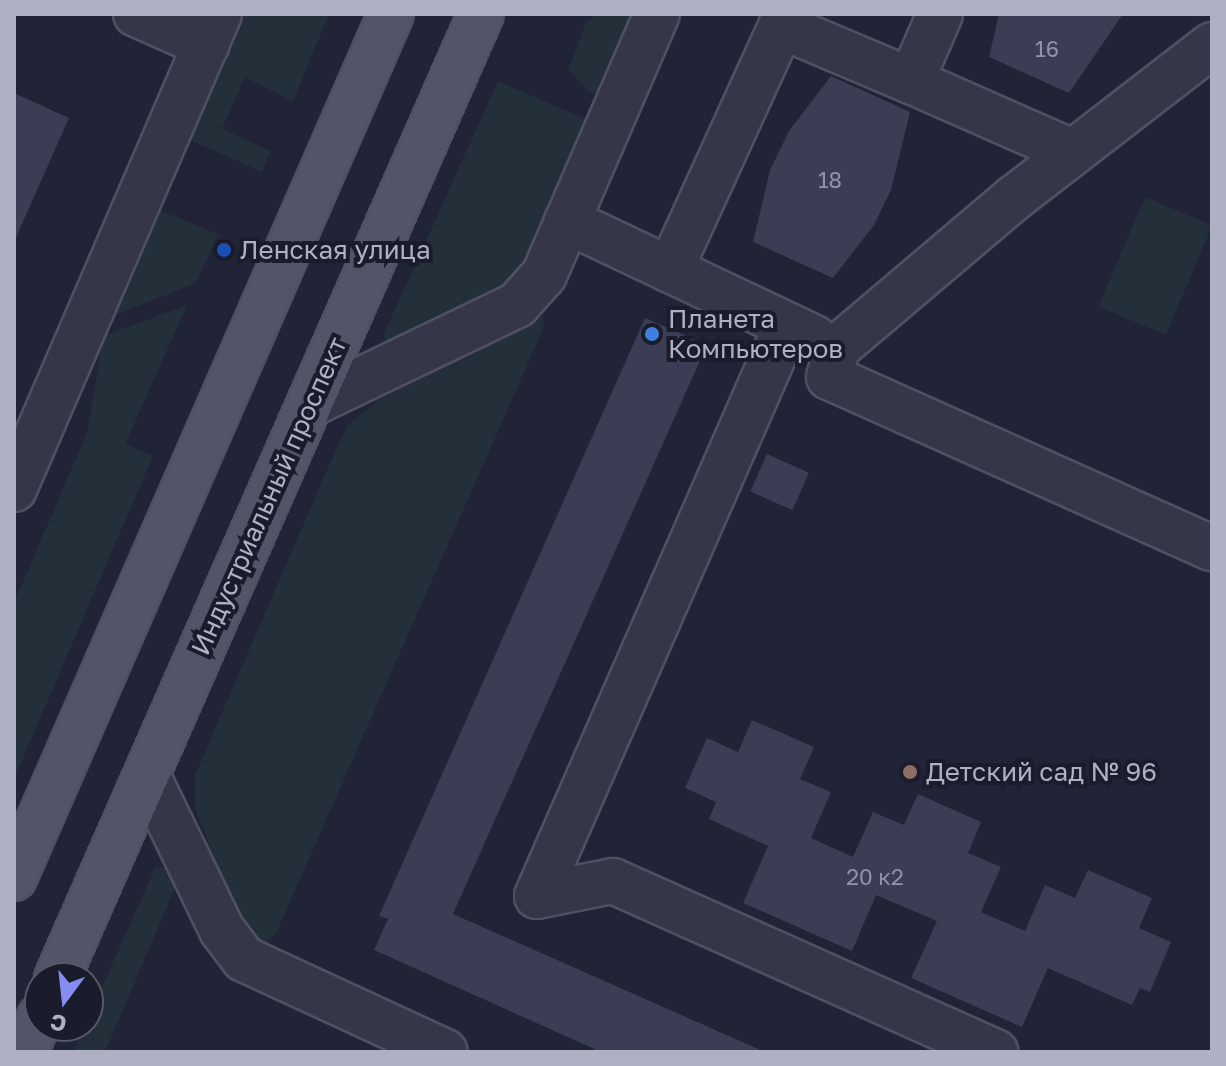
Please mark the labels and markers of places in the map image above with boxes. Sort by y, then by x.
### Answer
place label: Ленская улица [240,234,431,266]
marker: Ленская улица [215,241,233,259]
place label: Планета Компьютеров [668,303,843,364]
marker: Планета Компьютеров [643,325,661,343]
place label: Детский сад № 96 [926,756,1157,788]
marker: Детский сад № 96 [901,763,919,781]

